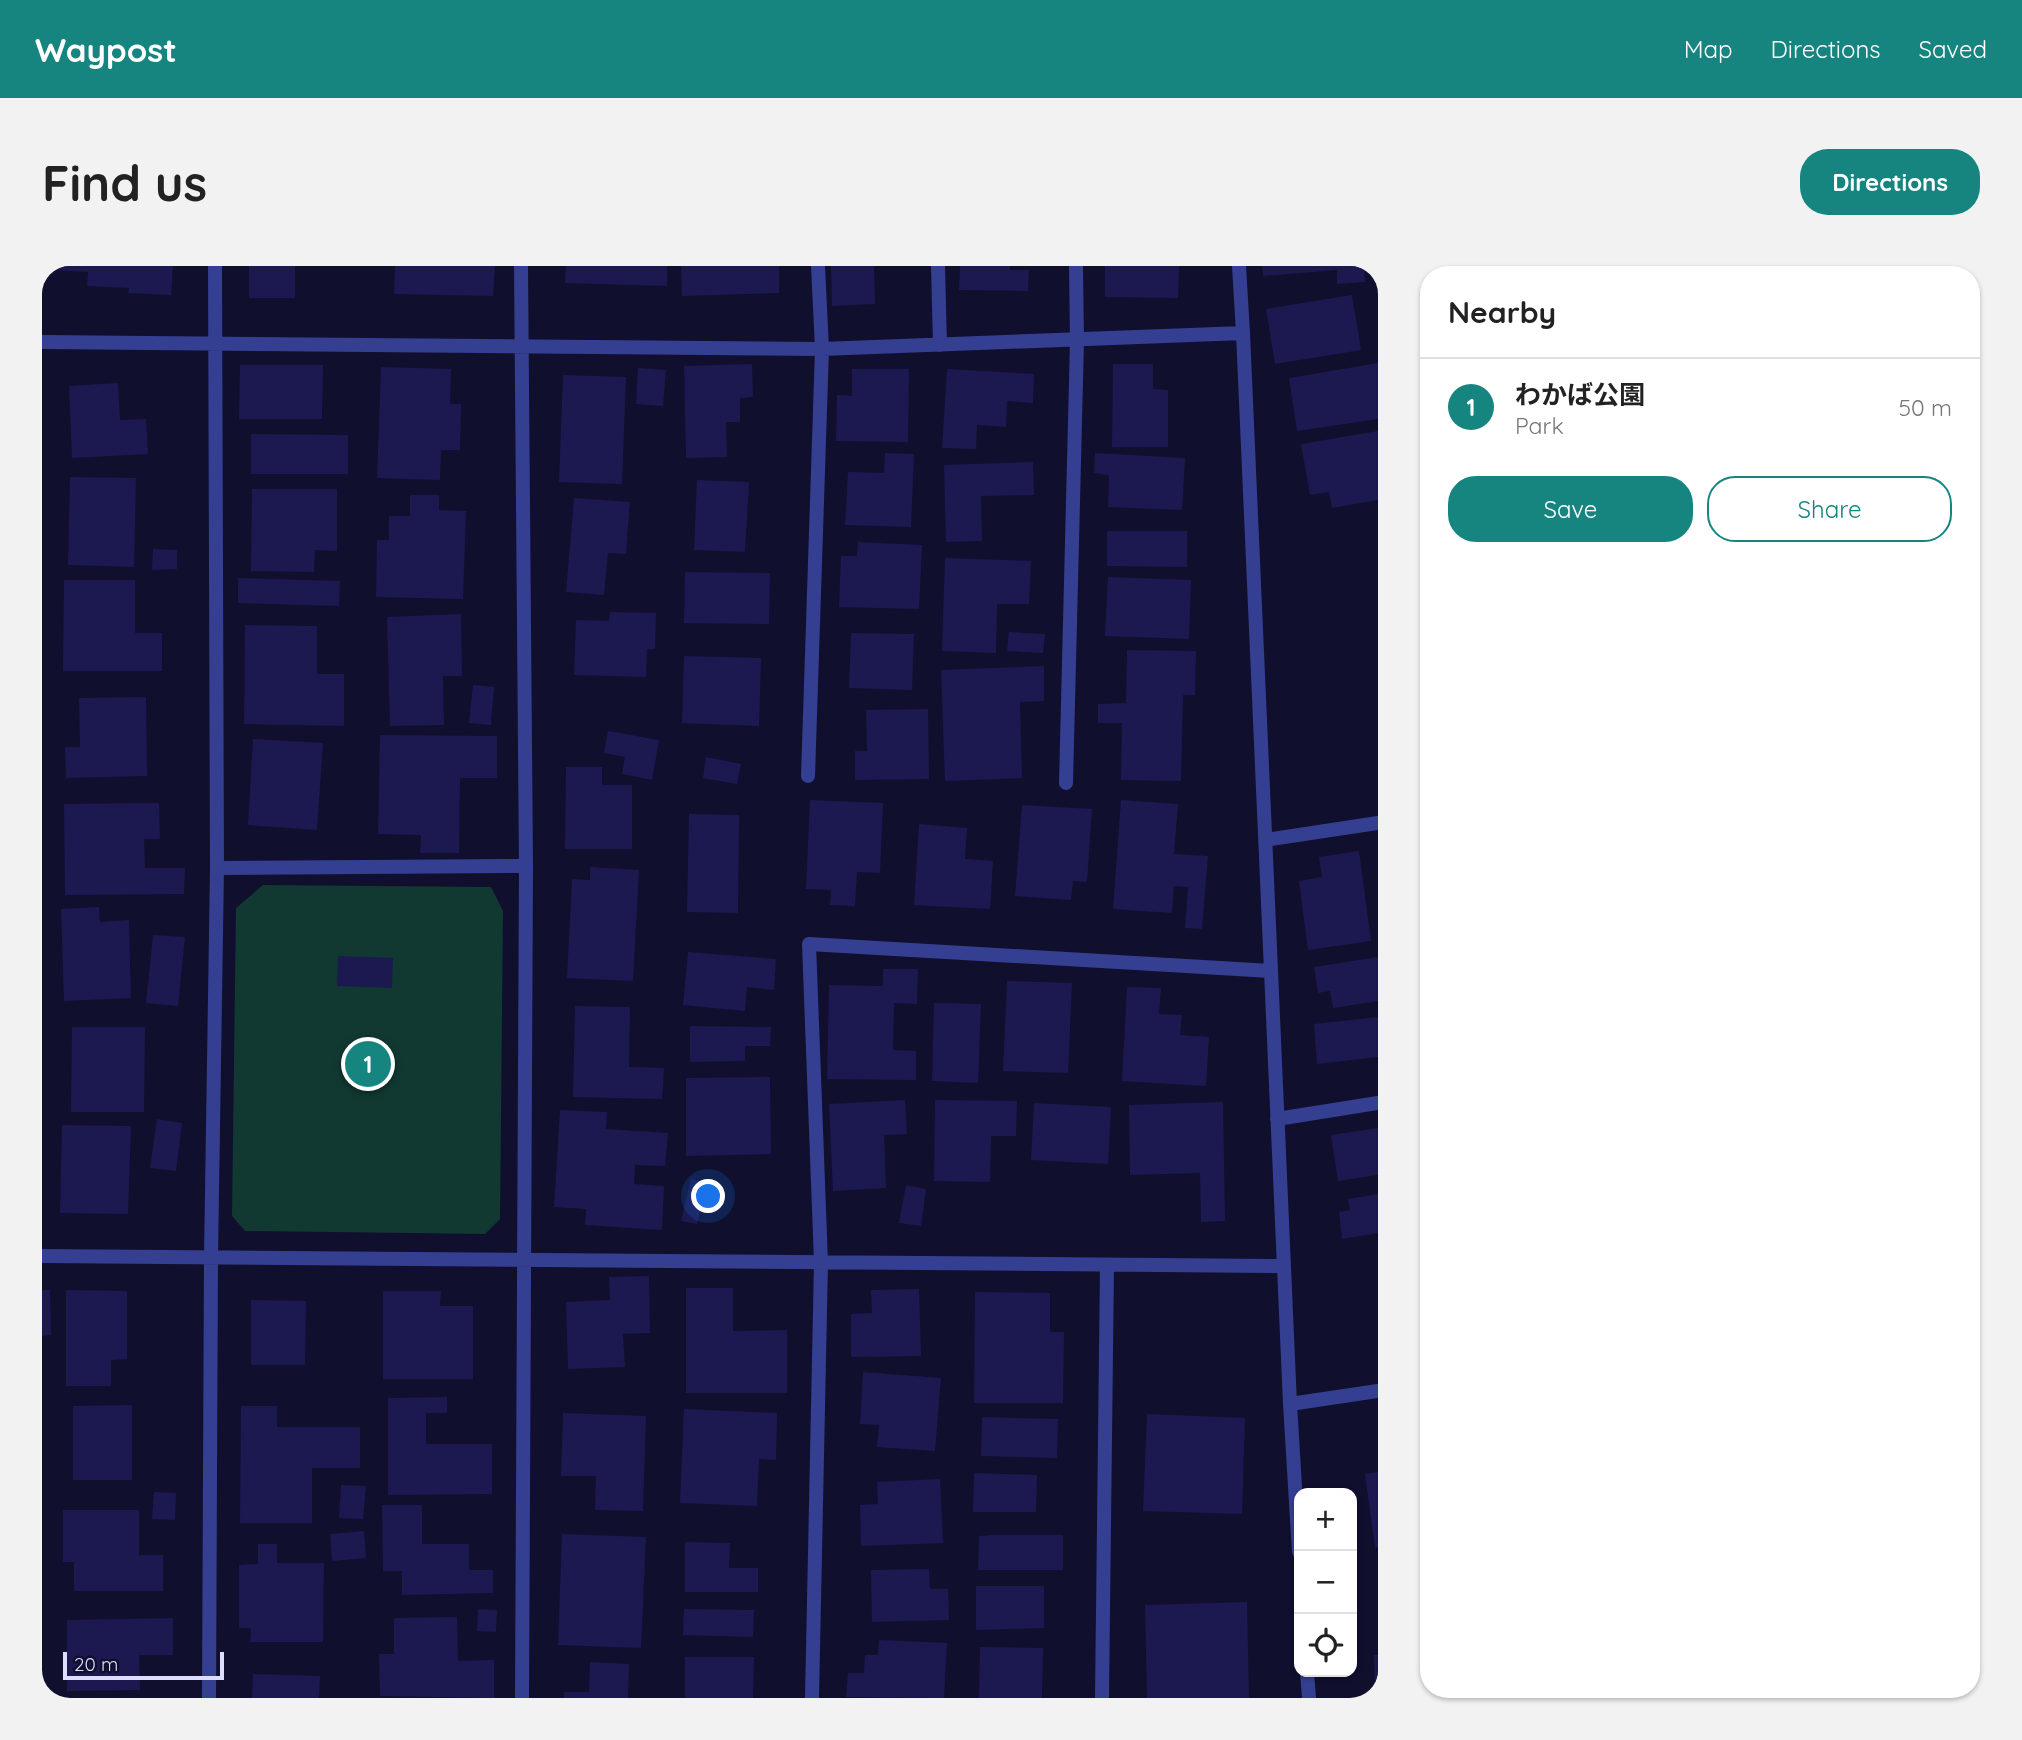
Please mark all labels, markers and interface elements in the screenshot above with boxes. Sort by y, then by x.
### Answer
text: Waypost [35,29,177,70]
text: Map [1684,34,1733,64]
text: Directions [1771,34,1881,64]
text: Saved [1919,34,1987,64]
button: Directions [1800,149,1980,215]
text: Find us [42,152,207,213]
text: Nearby [1448,293,1556,331]
text: わかば公園 [1515,378,1645,411]
text: 1 [1467,393,1475,422]
text: 50 m [1899,393,1952,422]
text: Park [1515,411,1564,440]
button: Save [1448,476,1693,542]
button: Share [1707,476,1952,542]
pin: 1 [345,1038,391,1090]
your location [691,1179,725,1213]
map controls [1294,1488,1357,1677]
button: + [1294,1488,1357,1551]
button: − [1294,1551,1357,1614]
button: locate [1294,1614,1357,1677]
scale bar [63,1649,224,1681]
text: 20 m [74,1652,118,1676]

